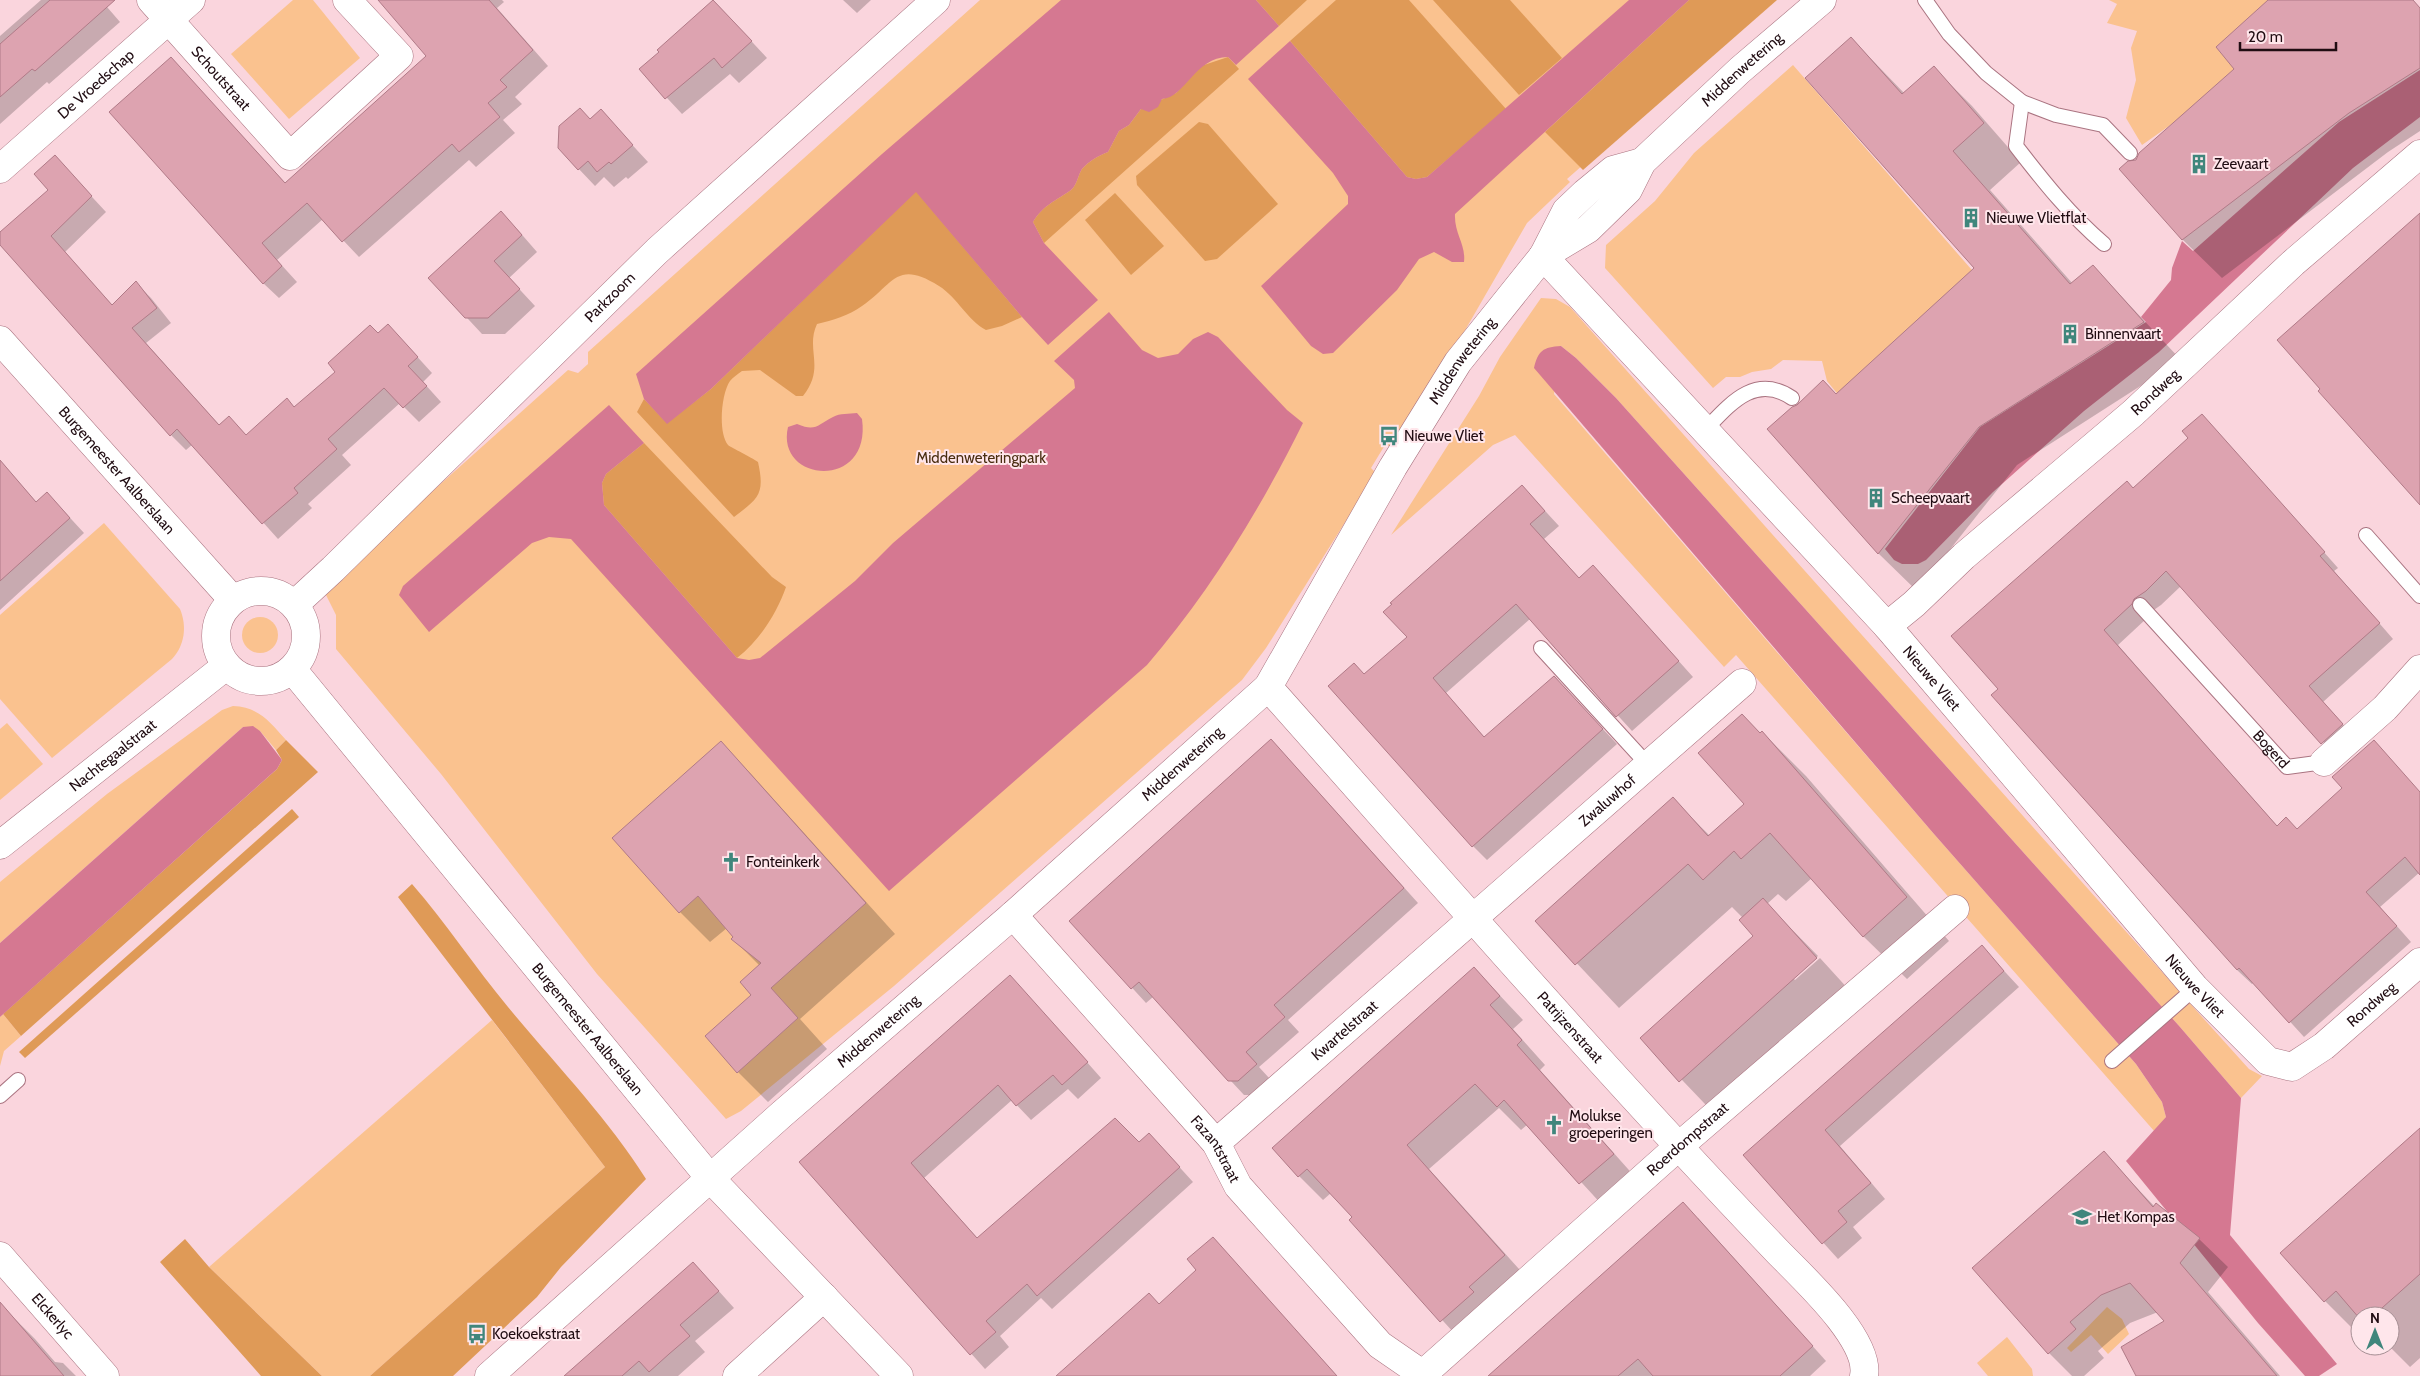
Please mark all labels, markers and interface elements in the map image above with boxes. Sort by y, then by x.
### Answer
scale bar [2240,20,2336,52]
street label: Middenwetering [1698,28,1787,110]
text: 20 m [2248,28,2283,46]
street label: Schoutstraat [187,42,254,114]
street label: De Vroedschap [54,46,138,123]
building icon: Zeevaart [2188,153,2210,175]
place label: Zeevaart [2214,155,2269,173]
building icon: Nieuwe Vlietflat [1960,207,1982,229]
place label: Nieuwe Vlietflat [1986,209,2086,227]
street label: Parkzoom [581,269,639,326]
street label: Middenwetering [1425,313,1500,408]
building icon: Binnenvaart [2059,323,2081,345]
place label: Binnenvaart [2085,325,2161,343]
street label: Rondweg [2127,365,2184,419]
street label: Burgemeester Aalberslaan [55,403,179,538]
bus stop icon: Nieuwe Vliet [1378,425,1400,447]
place label: Nieuwe Vliet [1404,427,1484,445]
park label: Middenweteringpark [916,449,1046,467]
building icon: Scheepvaart [1865,487,1887,509]
place label: Scheepvaart [1891,489,1970,507]
street label: Nieuwe Vliet [1899,642,1964,715]
street label: Nachtegaalstraat [66,716,160,796]
street label: Middenwetering [1138,722,1227,805]
street label: Bogerd [2249,727,2293,772]
street label: Zwaluwhof [1575,771,1640,830]
church icon: Fonteinkerk [720,851,742,873]
place label: Fonteinkerk [746,853,820,871]
street label: Nieuwe Vliet [2161,951,2228,1021]
street label: Burgemeester Aalberslaan [528,959,647,1099]
street label: Rondweg [2343,978,2400,1031]
street label: Patrijzenstraat [1533,988,1607,1067]
street label: Middenwetering [833,990,923,1072]
street label: Kwartelstraat [1308,997,1382,1064]
street label: Roerdompstraat [1643,1099,1732,1179]
place label: Molukse groeperingen [1569,1107,1653,1142]
street label: Fazantstraat [1187,1112,1244,1186]
church icon: Molukse groeperingen [1543,1114,1565,1136]
school or university icon: Het Kompas [2071,1206,2093,1228]
place label: Het Kompas [2097,1208,2175,1226]
street label: Elckerlyc [28,1290,78,1343]
north arrow [2350,1306,2400,1356]
text: N [2370,1309,2380,1327]
bus stop icon: Koekoekstraat [466,1323,488,1345]
place label: Koekoekstraat [492,1325,580,1343]

